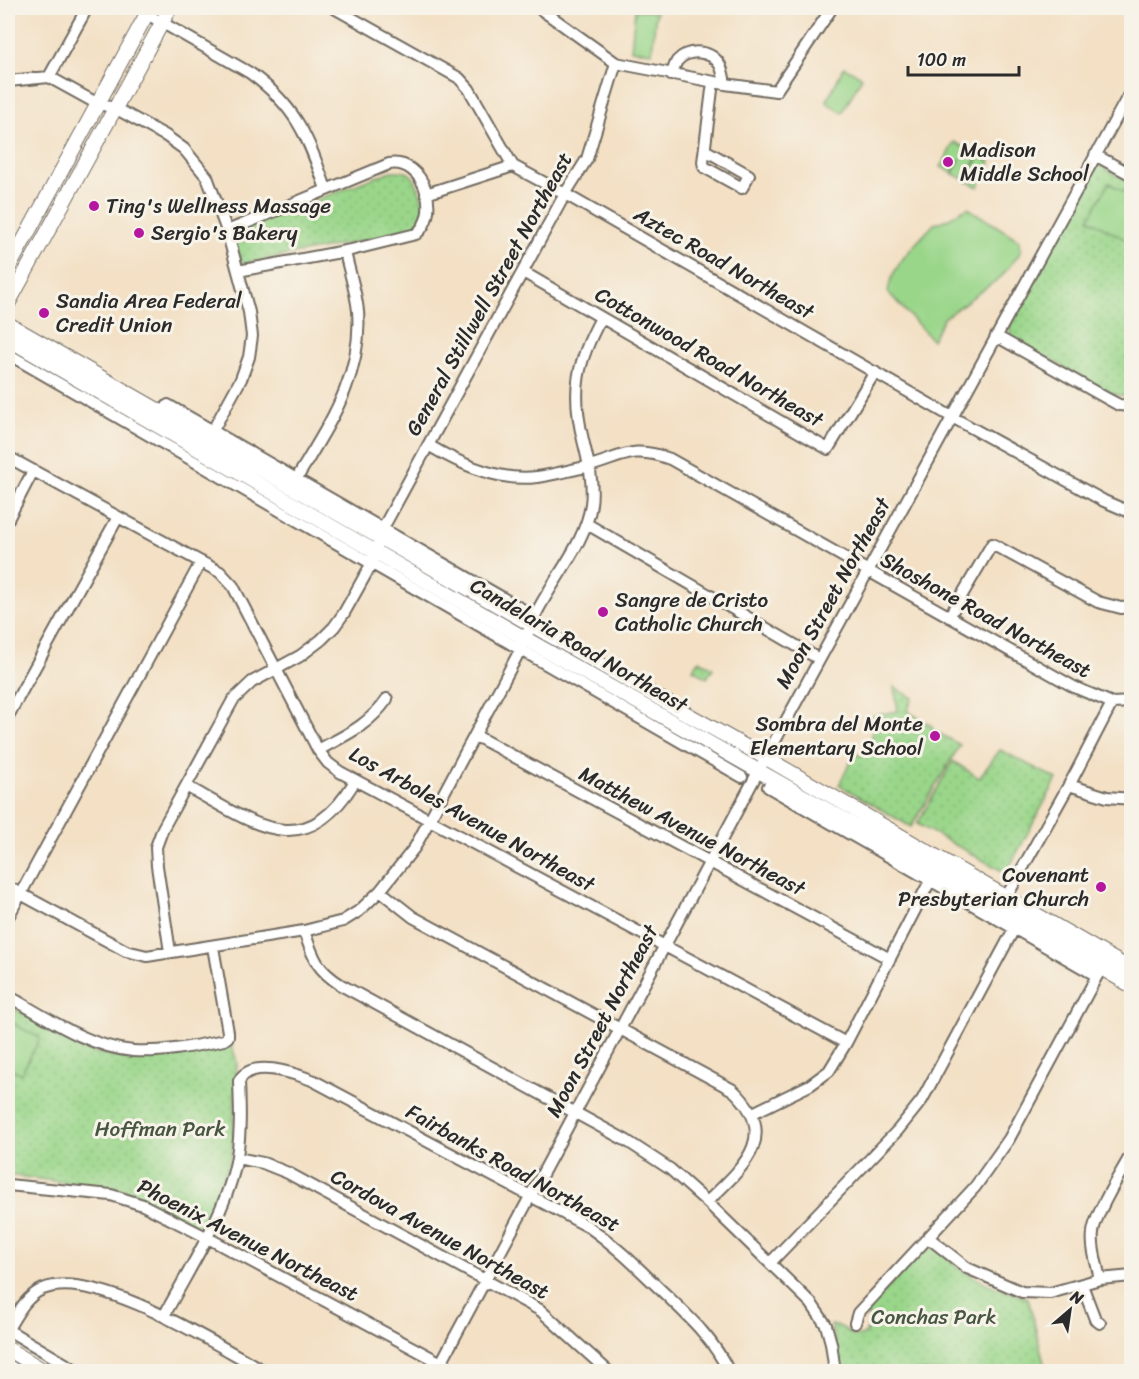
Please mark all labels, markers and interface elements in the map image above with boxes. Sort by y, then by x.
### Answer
scale bar [908,39,1019,77]
text: 100 m [917,44,966,76]
place label: Madison Middle School [960,131,1090,193]
street label: General Stillwell Street Northeast [395,145,583,443]
marker: Madison Middle School [941,155,955,169]
place label: Ting's Wellness Massage [106,187,331,225]
street label: Aztec Road Northeast [626,195,823,331]
marker: Ting's Wellness Massage [87,199,101,213]
place label: Sergio's Bakery [151,214,298,252]
marker: Sergio's Bakery [132,226,146,240]
street label: Cottonwood Road Northeast [587,276,832,439]
place label: Sandia Area Federal Credit Union [56,282,243,344]
marker: Sandia Area Federal Credit Union [37,306,51,320]
street label: Moon Street Northeast [765,489,902,696]
street label: Shoshone Road Northeast [873,541,1099,689]
street label: Candelaria Road Northeast [463,567,696,724]
place label: Sangre de Cristo Catholic Church [615,581,768,643]
marker: Sangre de Cristo Catholic Church [596,605,610,619]
place label: Sombra del Monte Elementary School [750,705,924,767]
marker: Sombra del Monte Elementary School [928,729,942,743]
street label: Los Arboles Avenue Northeast [342,735,603,903]
street label: Matthew Avenue Northeast [572,755,813,908]
place label: Covenant Presbyterian Church [898,856,1089,918]
marker: Covenant Presbyterian Church [1094,880,1108,894]
street label: Moon Street Northeast [535,916,670,1124]
street label: Fairbanks Road Northeast [399,1093,627,1243]
park label: Hoffman Park [95,1110,226,1148]
street label: Cordova Avenue Northeast [323,1158,557,1310]
street label: Phoenix Avenue Northeast [131,1168,365,1312]
north arrow [1040,1280,1100,1340]
text: N [1064,1281,1090,1313]
park label: Conchas Park [871,1298,997,1336]

